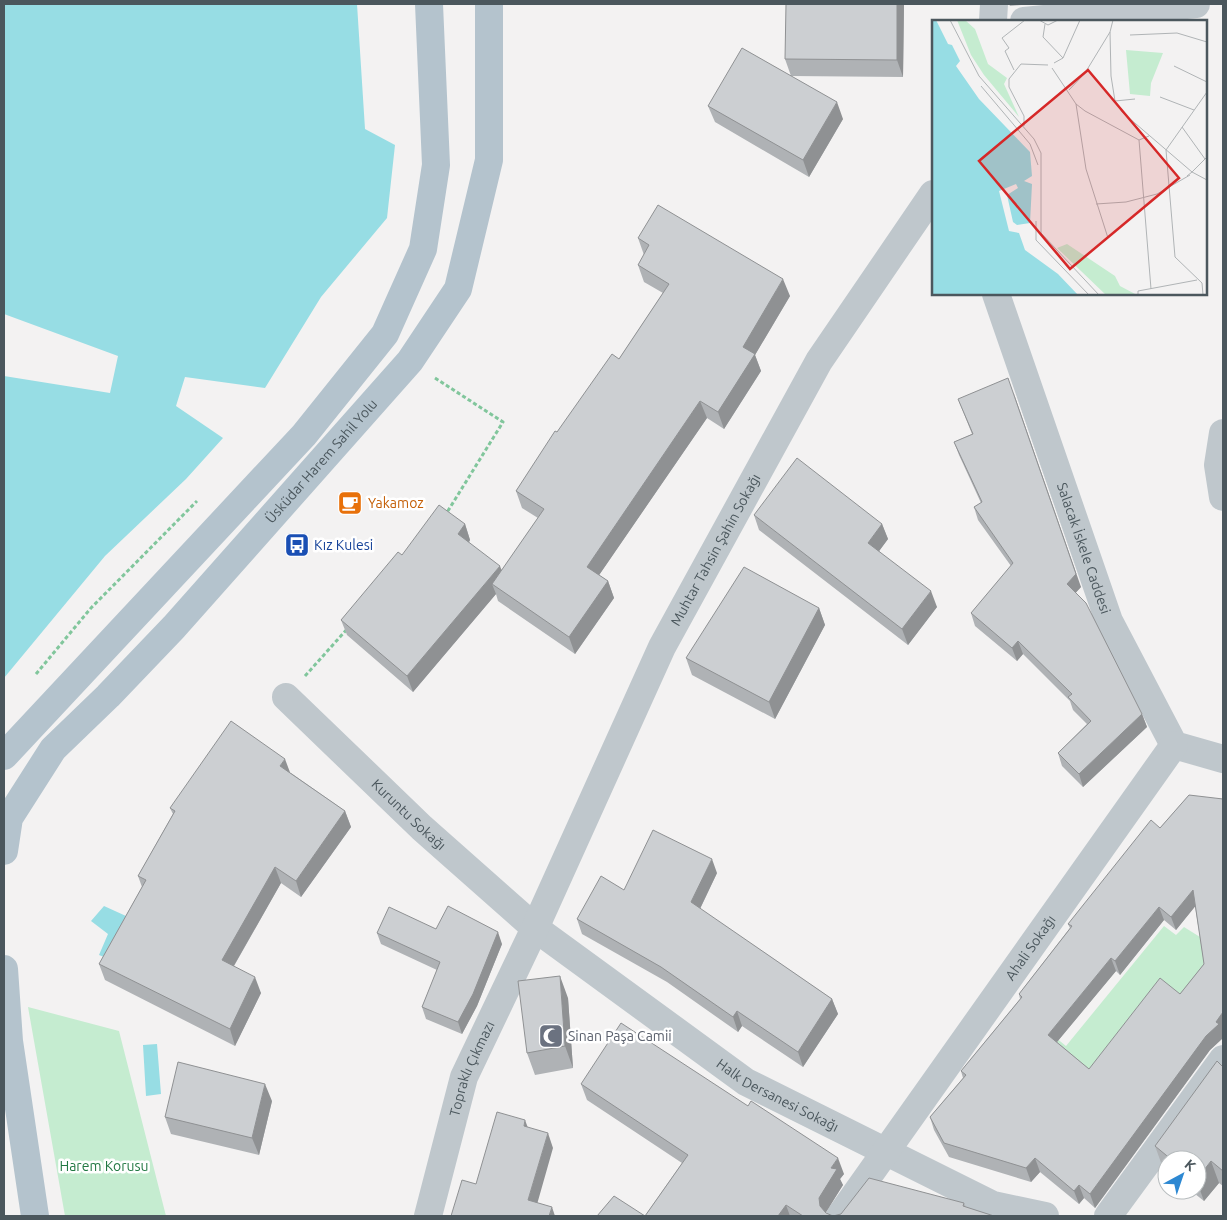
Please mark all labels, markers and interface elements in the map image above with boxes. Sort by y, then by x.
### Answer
inset map [932,20,1207,295]
street label: Üsküdar Harem Sahil Yolu [261,396,380,526]
street label: Muhtar Tahsin Şahin Sokağı [667,471,764,629]
street label: Salacak İskele Caddesi [1054,481,1114,616]
cafe icon: Yakamoz [337,490,363,516]
place label: Yakamoz [368,495,424,511]
bus stop icon: Kız Kulesi [284,532,310,558]
place label: Kız Kulesi [314,537,373,553]
street label: Kuruntu Sokağı [368,776,449,853]
street label: Ahali Sokağı [1002,912,1059,983]
street label: Topraklı Çıkmazı [446,1018,498,1118]
mosque icon: Sinan Paşa Camii [538,1023,564,1049]
place label: Sinan Paşa Camii [568,1028,672,1044]
street label: Halk Dersanesi Sokağı [714,1055,841,1135]
north arrow [1157,1150,1207,1200]
text: K [1182,1156,1200,1175]
park label: Harem Korusu [59,1158,149,1174]

